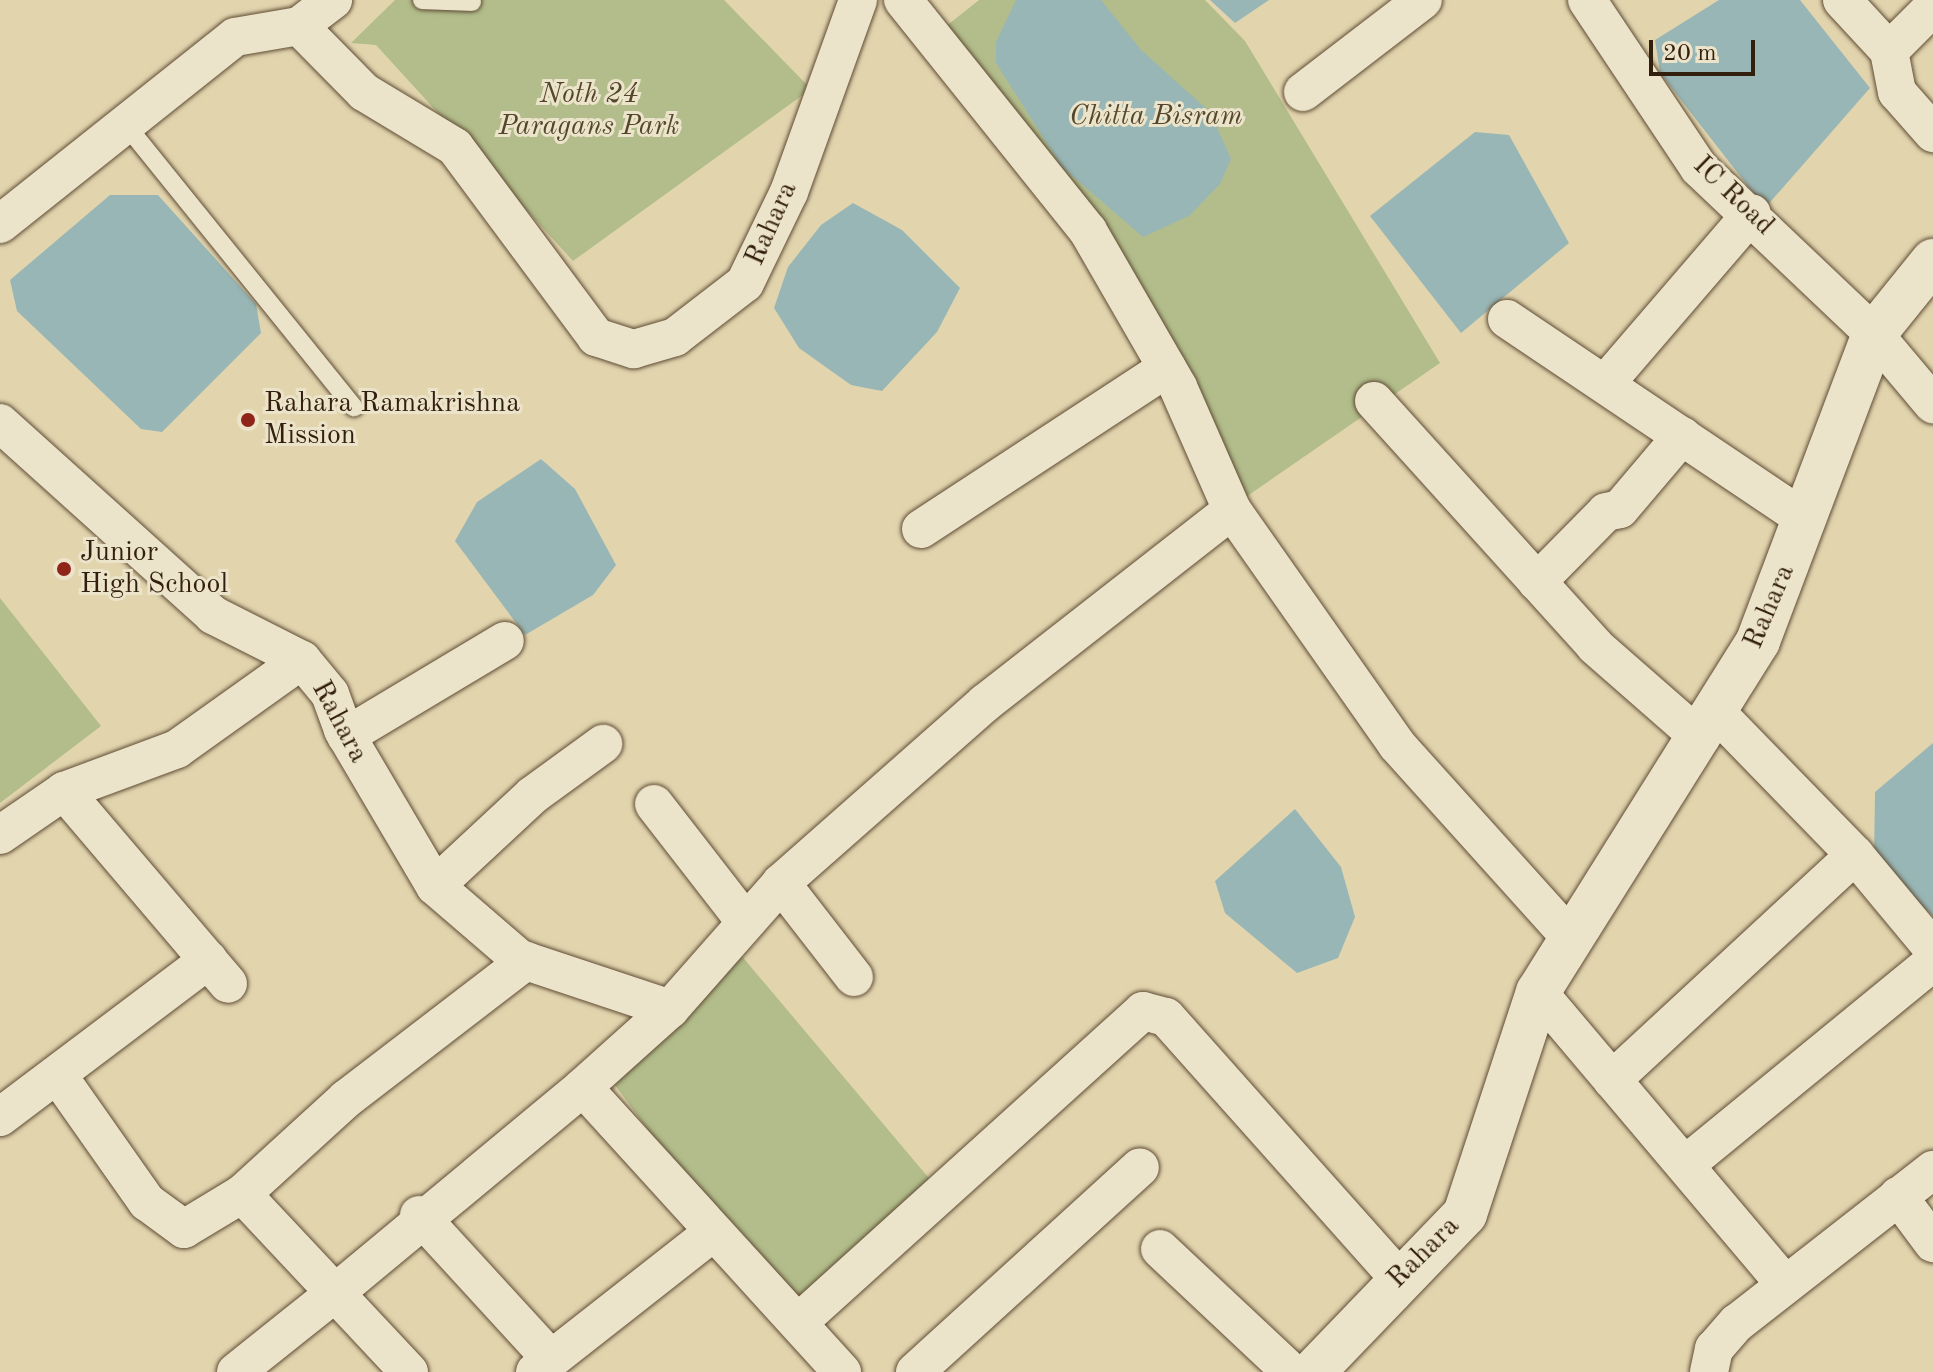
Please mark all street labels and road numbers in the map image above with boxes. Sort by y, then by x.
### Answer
street label: IC Road [1685,149,1781,243]
street label: Rahara [739,177,805,271]
street label: Rahara [1737,560,1803,654]
street label: Rahara [303,675,375,769]
street label: Rahara [1381,1210,1467,1296]

